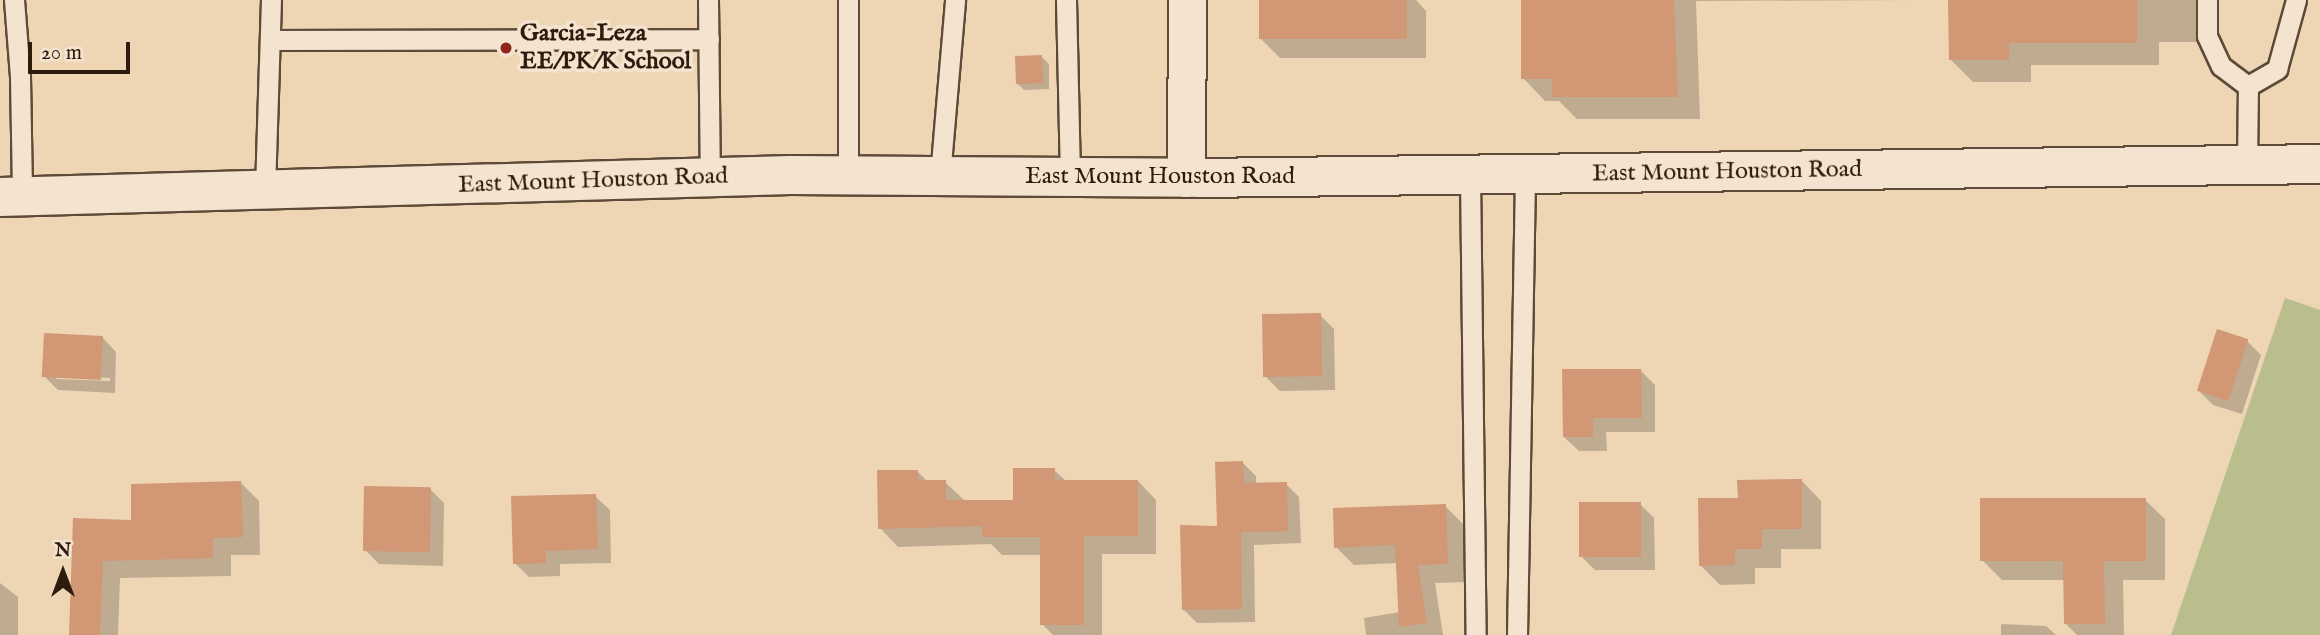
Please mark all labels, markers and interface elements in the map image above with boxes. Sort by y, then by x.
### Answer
place label: Garcia-Leza EE/PK/K School [520,20,691,76]
scale bar [32,28,133,72]
text: 20 m [41,40,82,67]
marker: Garcia-Leza EE/PK/K School [498,40,514,56]
street label: East Mount Houston Road [1592,155,1862,189]
street label: East Mount Houston Road [458,162,728,200]
street label: East Mount Houston Road [1025,163,1295,191]
north arrow [28,537,98,607]
text: N [55,539,71,563]

